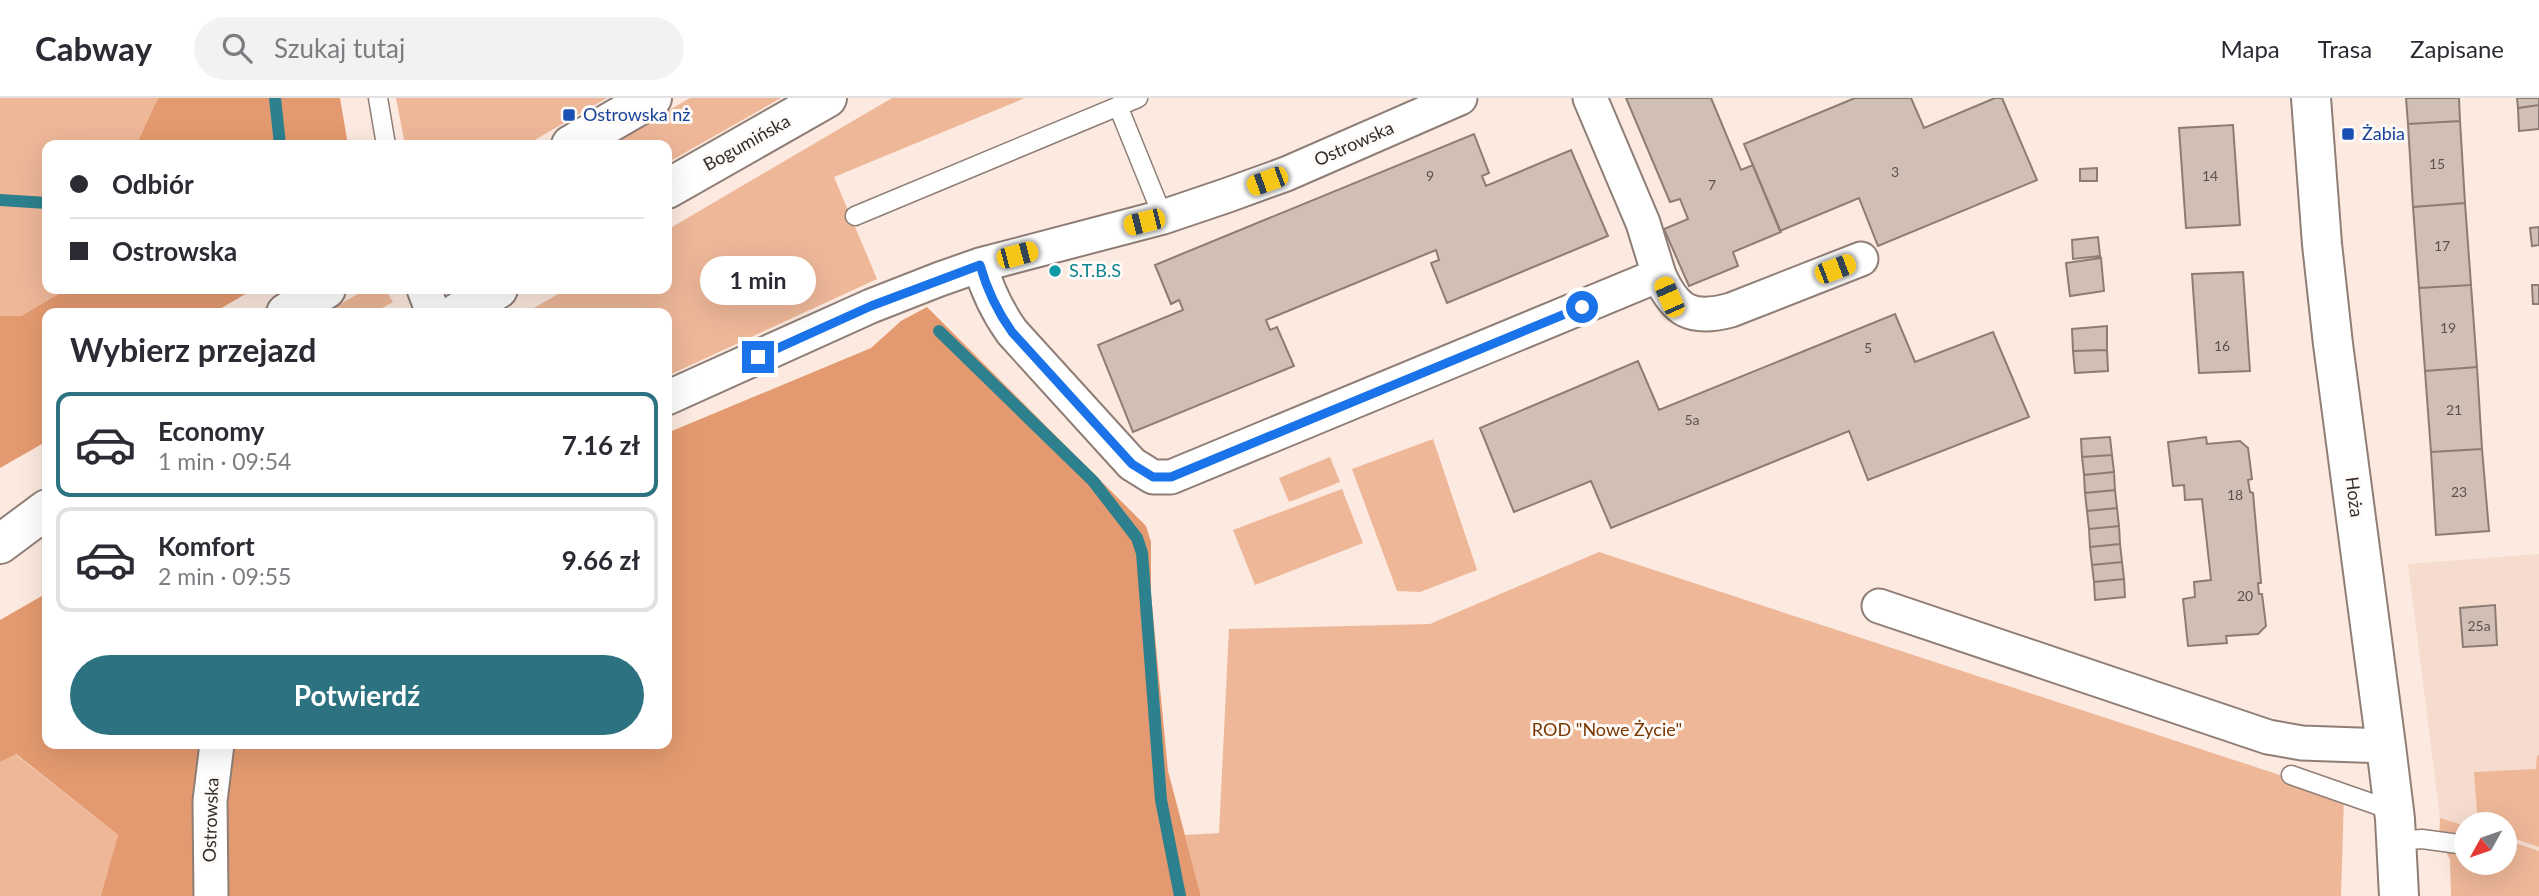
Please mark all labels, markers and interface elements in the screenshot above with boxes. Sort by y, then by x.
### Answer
search box [194,17,684,80]
text: Cabway [35,28,152,68]
icon: search [218,29,256,67]
text: Szukaj tutaj [274,32,405,64]
text: Mapa [2221,34,2280,63]
text: Trasa [2318,34,2372,63]
text: Zapisane [2410,34,2504,63]
place label: Ostrowska nż [583,103,691,125]
marker: Ostrowska nż [561,107,577,123]
street label: Bogumińska [699,109,794,175]
street label: Ostrowska [1310,116,1397,170]
place label: Żabia [2362,122,2405,144]
marker: Żabia [2340,126,2356,142]
house number: 15 [2429,155,2445,172]
house number: 3 [1891,163,1899,180]
car [1244,164,1291,198]
house number: 9 [1426,167,1434,184]
house number: 14 [2202,167,2218,184]
text: Odbiór [112,168,194,200]
house number: 7 [1708,176,1716,193]
car [1122,207,1167,237]
text: Ostrowska [112,235,237,267]
house number: 17 [2434,237,2450,254]
car [994,239,1041,271]
car [1812,252,1859,286]
callout: 1 min [700,256,816,304]
place label: S.T.B.S [1069,259,1121,281]
marker: S.T.B.S [1047,263,1063,279]
text: 1 min [729,266,787,294]
car [1651,274,1688,320]
route start [1566,291,1598,323]
house number: 19 [2440,319,2456,336]
text: Wybierz przejazd [70,330,316,369]
house number: 16 [2214,337,2230,354]
house number: 5 [1864,339,1872,356]
route end [742,341,774,373]
house number: 21 [2446,401,2462,418]
house number: 5a [1684,411,1700,428]
icon: car [74,413,137,476]
text: Economy [158,415,264,447]
text: 7.16 zł [562,429,640,461]
text: 1 min · 09:54 [158,447,291,475]
street label: Hoża [2342,475,2368,518]
house number: 23 [2451,483,2467,500]
house number: 18 [2227,486,2243,503]
icon: car [74,528,137,591]
text: Komfort [158,530,255,562]
text: 9.66 zł [562,544,640,576]
text: 2 min · 09:55 [158,562,291,590]
house number: 20 [2237,587,2253,604]
house number: 25a [2467,617,2491,634]
button: Potwierdź [70,655,644,735]
park label: ROD "Nowe Życie" [1532,718,1682,740]
street label: Ostrowska [198,777,222,863]
north arrow [2454,812,2516,875]
map controls [2454,812,2517,875]

